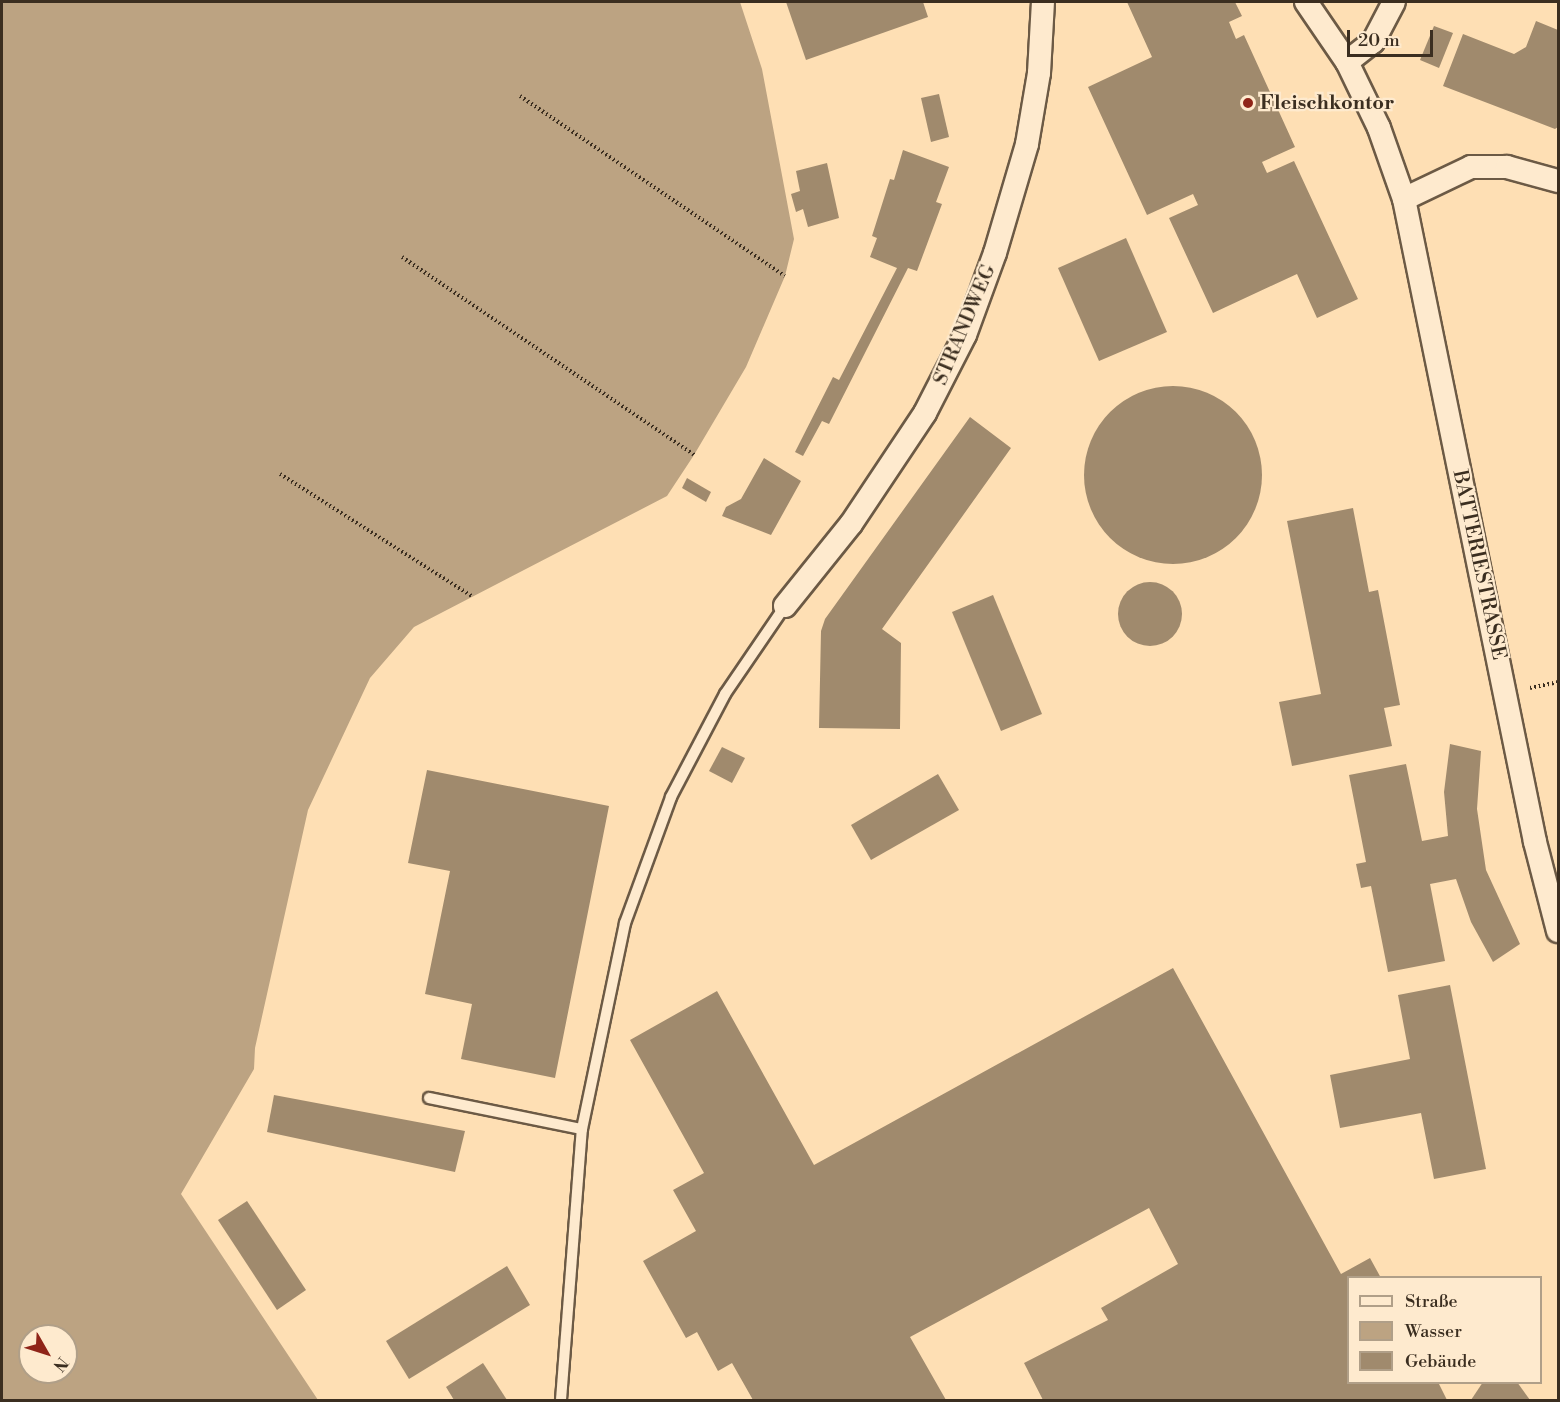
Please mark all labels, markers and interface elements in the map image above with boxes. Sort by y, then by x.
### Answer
scale bar [1350,18,1436,56]
text: 20 m [1358,29,1400,52]
place label: Fleischkontor [1260,91,1394,115]
marker: Fleischkontor [1241,96,1255,110]
street label: STRANDWEG [929,261,1001,389]
street label: BATTERIESTRASSE [1447,468,1511,662]
legend [1347,1276,1542,1384]
text: Straße [1405,1290,1458,1313]
text: Wasser [1405,1320,1462,1343]
north arrow [18,1324,78,1384]
text: Gebäude [1405,1350,1476,1373]
text: N [49,1353,72,1375]

